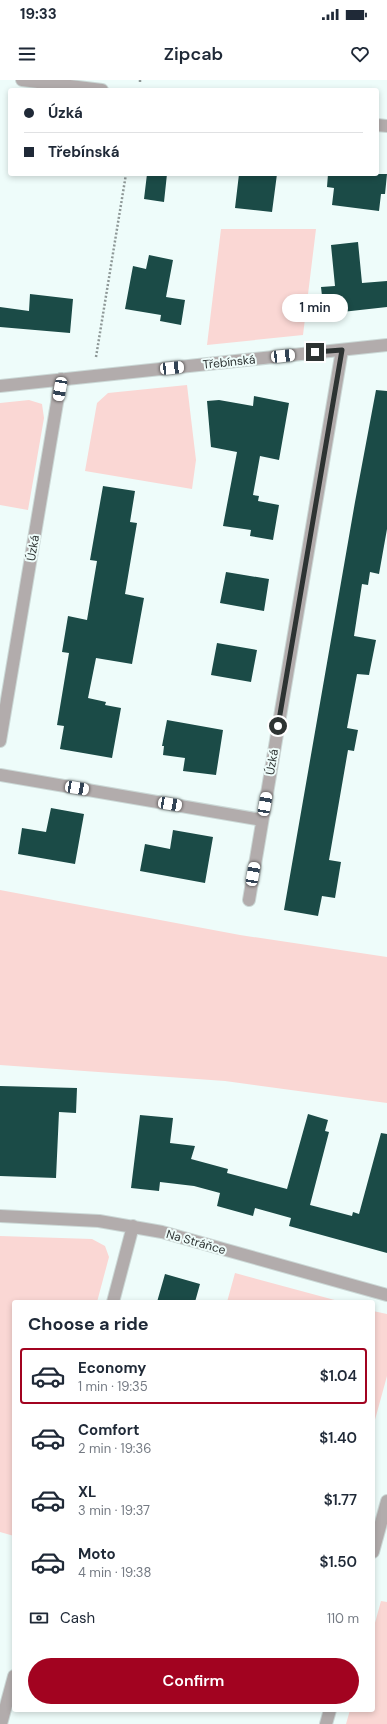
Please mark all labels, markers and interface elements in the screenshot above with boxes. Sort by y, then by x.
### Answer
text: 19:33 [20,4,57,24]
text: Zipcab [164,42,223,66]
icon: menu [16,43,38,65]
icon: heart [349,43,371,65]
text: Úzká [48,103,83,123]
text: Třebínská [48,142,120,162]
callout: 1 min [282,294,348,322]
text: 1 min [299,299,331,316]
route end [306,343,324,361]
car [270,349,296,363]
street label: Třebínská [202,351,256,373]
car [159,361,185,375]
car [52,376,68,402]
street label: Úzká [23,534,43,562]
route start [269,717,287,735]
street label: Úzká [262,748,282,776]
car [64,780,90,796]
car [257,791,273,817]
car [157,796,183,812]
car [245,861,261,887]
street label: Na Stráňce [164,1226,228,1258]
text: Choose a ride [28,1312,149,1336]
icon: car [30,1358,66,1394]
text: Economy [78,1358,146,1378]
text: $1.04 [320,1366,357,1386]
text: 1 min · 19:35 [78,1378,148,1395]
icon: car [30,1420,66,1456]
text: Comfort [78,1420,139,1440]
text: $1.40 [319,1428,357,1448]
text: 2 min · 19:36 [78,1440,151,1457]
icon: car [30,1482,66,1518]
text: XL [78,1482,96,1502]
text: $1.77 [324,1490,357,1510]
text: 3 min · 19:37 [78,1502,150,1519]
icon: car [30,1544,66,1580]
text: Moto [78,1544,116,1564]
text: $1.50 [320,1552,357,1572]
text: 4 min · 19:38 [78,1564,151,1581]
icon: cash [28,1607,50,1629]
text: Cash [60,1608,95,1628]
text: 110 m [327,1610,359,1627]
button: Confirm [28,1658,359,1704]

